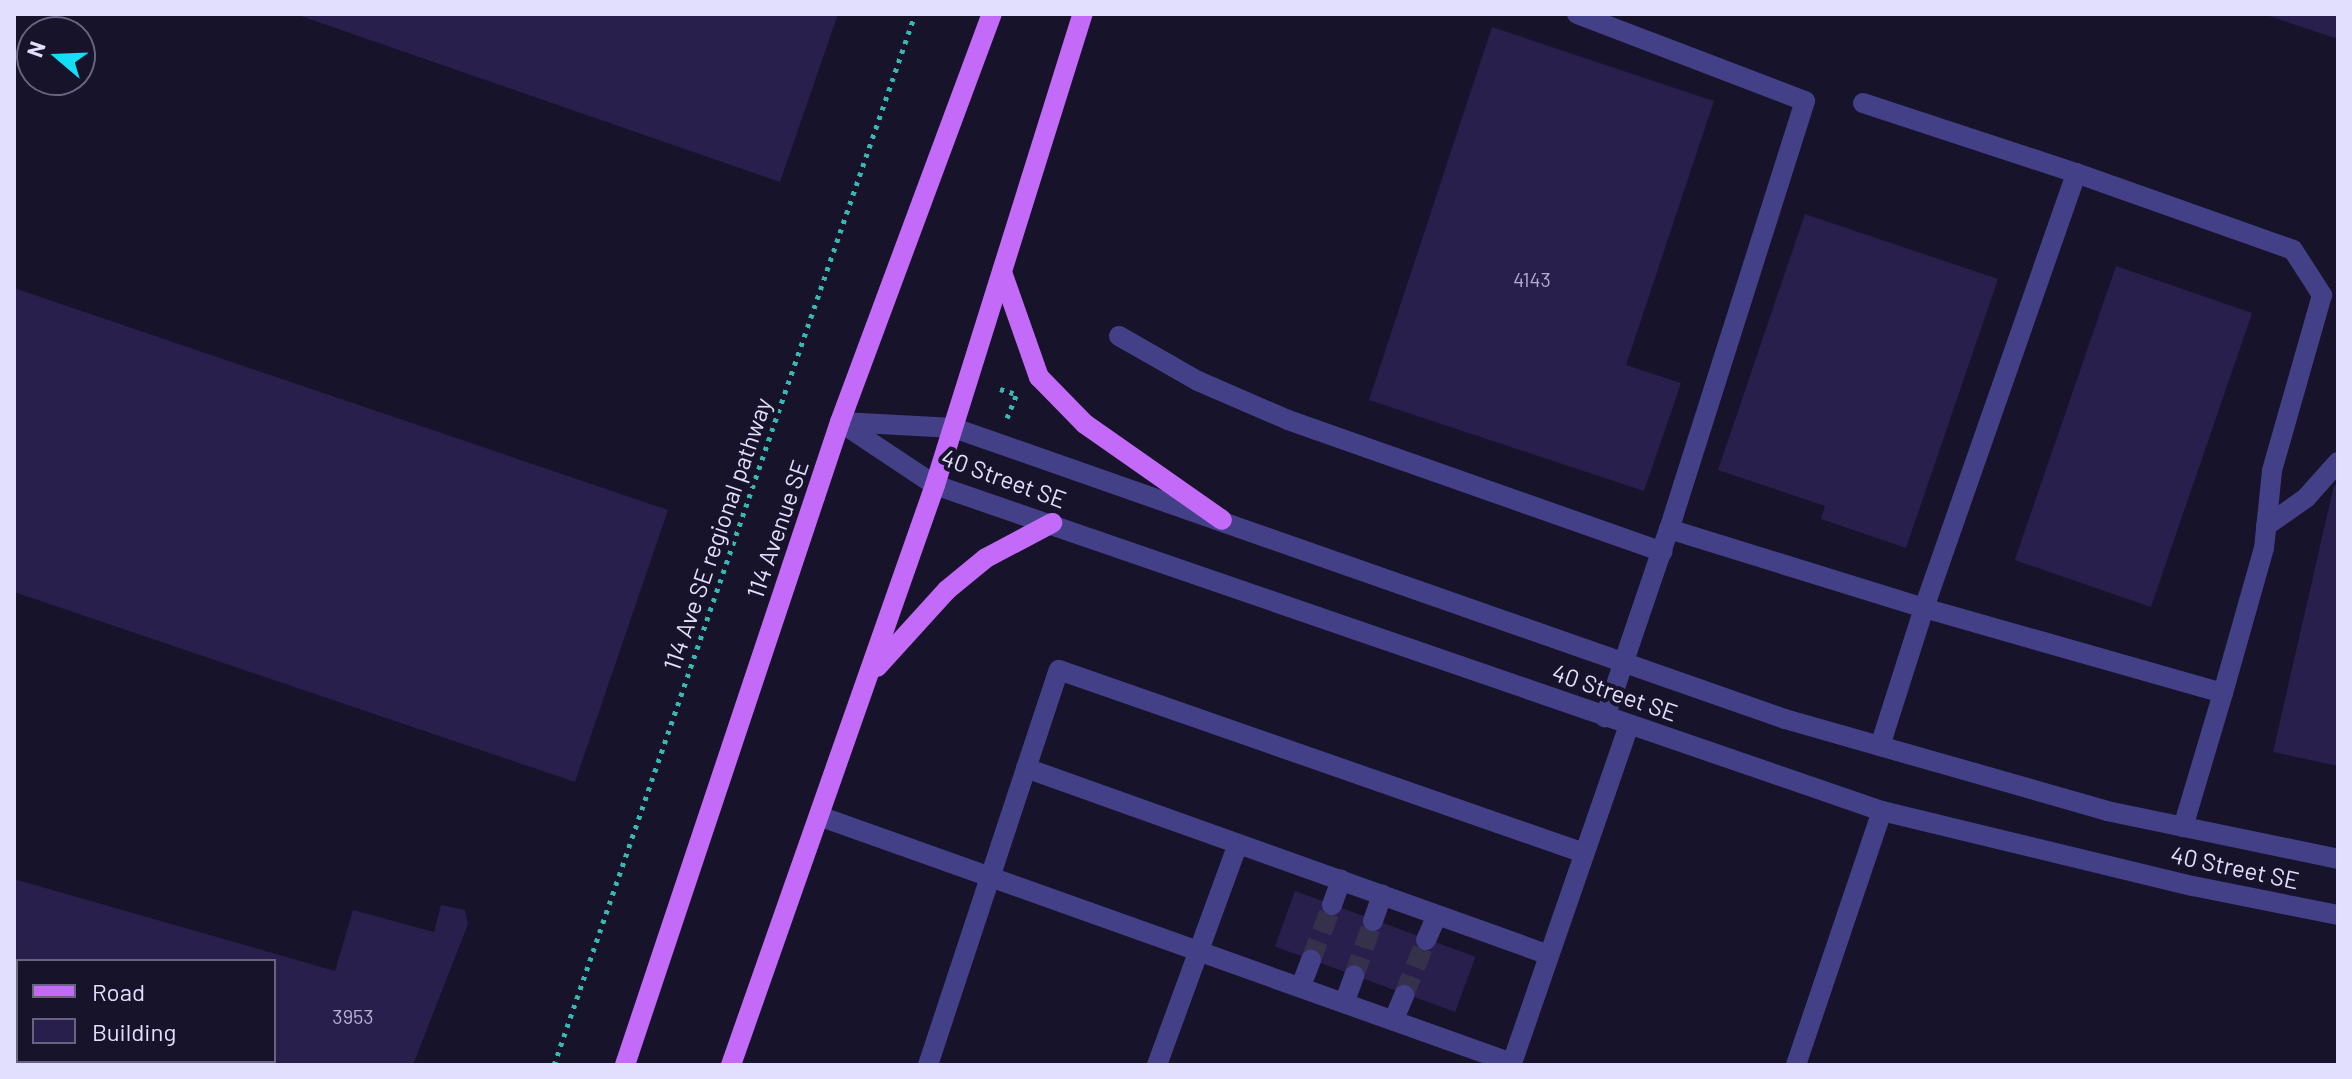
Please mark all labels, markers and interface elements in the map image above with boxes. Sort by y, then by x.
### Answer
north arrow [16,16,96,96]
text: N [21,38,50,60]
house number: 4143 [1513,267,1551,291]
street label: 114 Ave SE regional pathway [657,394,777,674]
street label: 40 Street SE [938,442,1070,514]
street label: 114 Avenue SE [740,456,814,602]
street label: 40 Street SE [1549,657,1681,727]
street label: 40 Street SE [2168,839,2302,895]
legend [16,959,276,1063]
text: Road [92,977,145,1006]
house number: 3953 [332,1004,374,1028]
text: Building [92,1017,176,1046]

